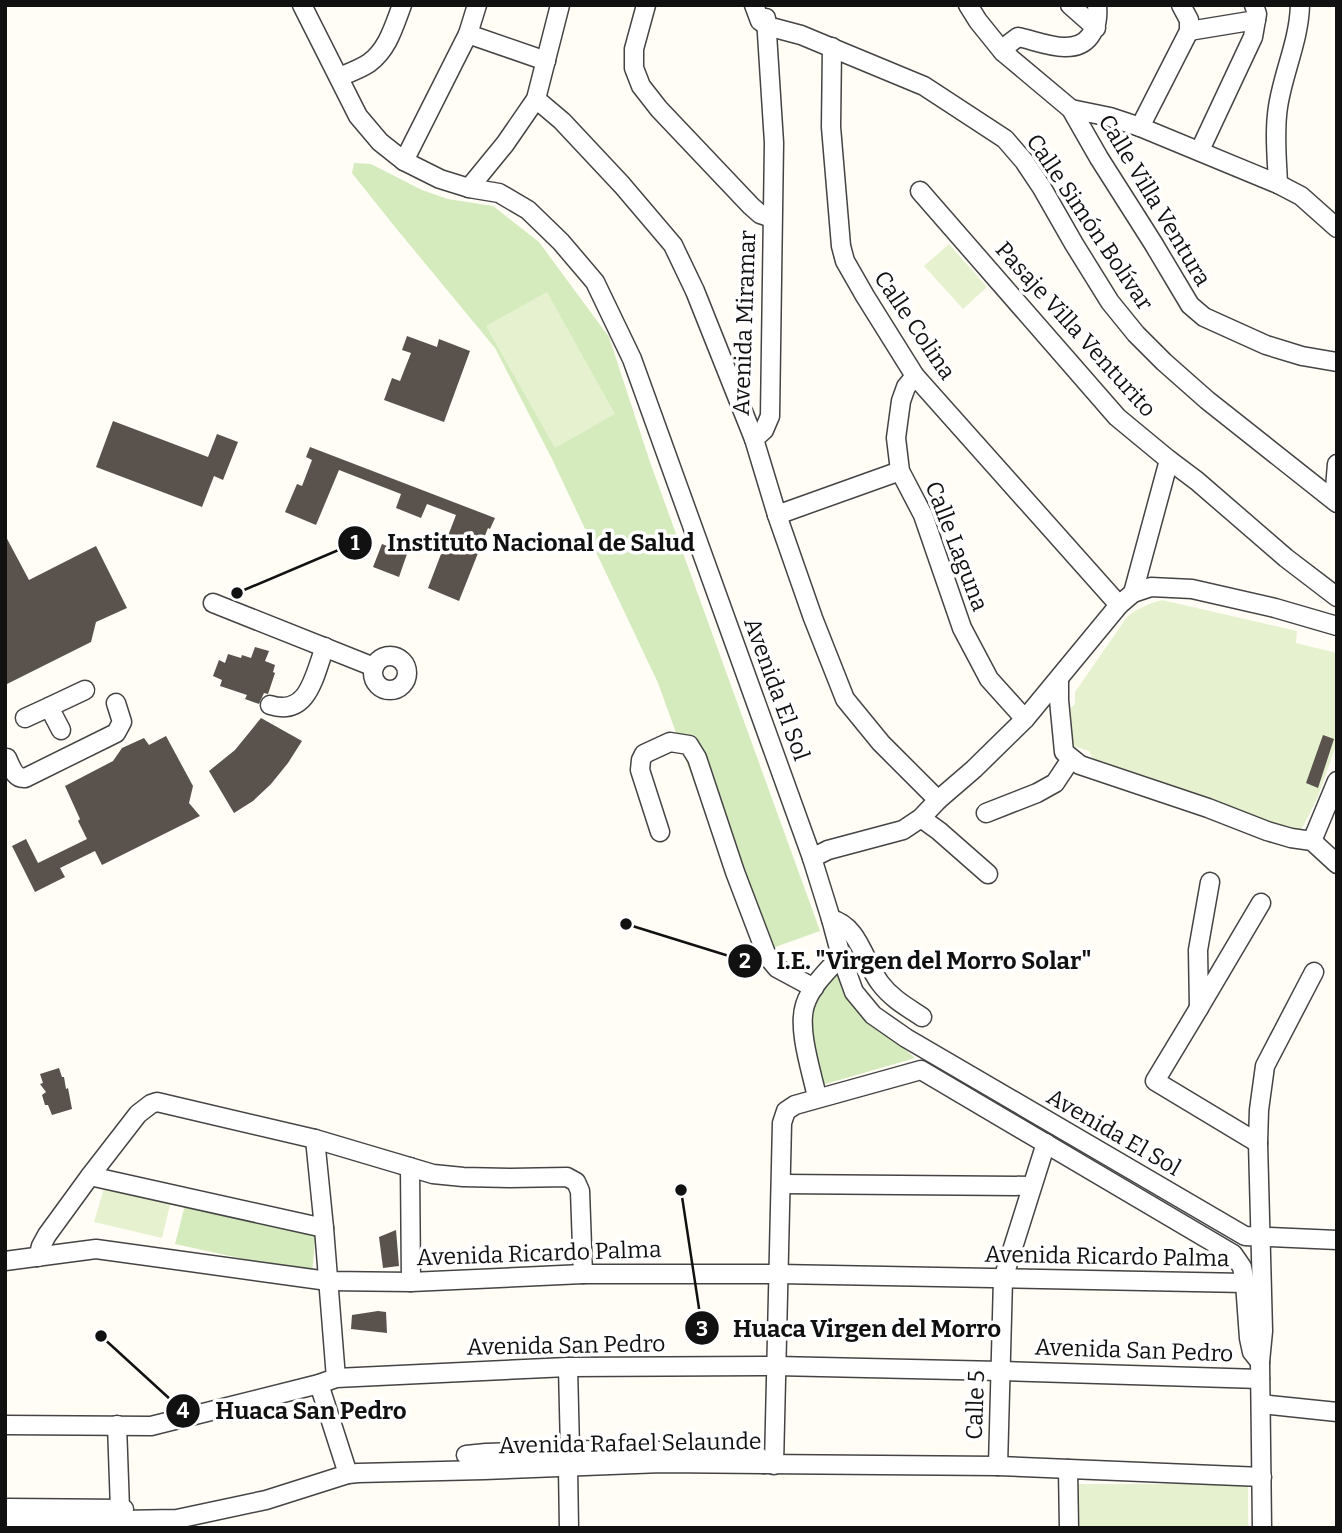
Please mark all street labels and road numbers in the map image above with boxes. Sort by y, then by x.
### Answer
street label: Calle Villa Ventura [1093,109,1217,291]
street label: Calle Simón Bolívar [1021,128,1159,316]
street label: Avenida Miramar [727,230,761,416]
street label: Pasaje Villa Venturito [990,235,1162,423]
street label: Calle Colina [868,265,962,385]
street label: Calle Laguna [919,477,995,615]
street label: Avenida El Sol [738,614,816,765]
street label: Avenida El Sol [1042,1082,1186,1182]
street label: Avenida Ricardo Palma [416,1235,662,1271]
street label: Avenida Ricardo Palma [984,1240,1230,1272]
street label: Avenida San Pedro [466,1329,666,1361]
street label: Avenida San Pedro [1034,1333,1234,1367]
street label: Calle 5 [960,1370,990,1440]
street label: Avenida Rafael Selaunde [498,1427,762,1459]

